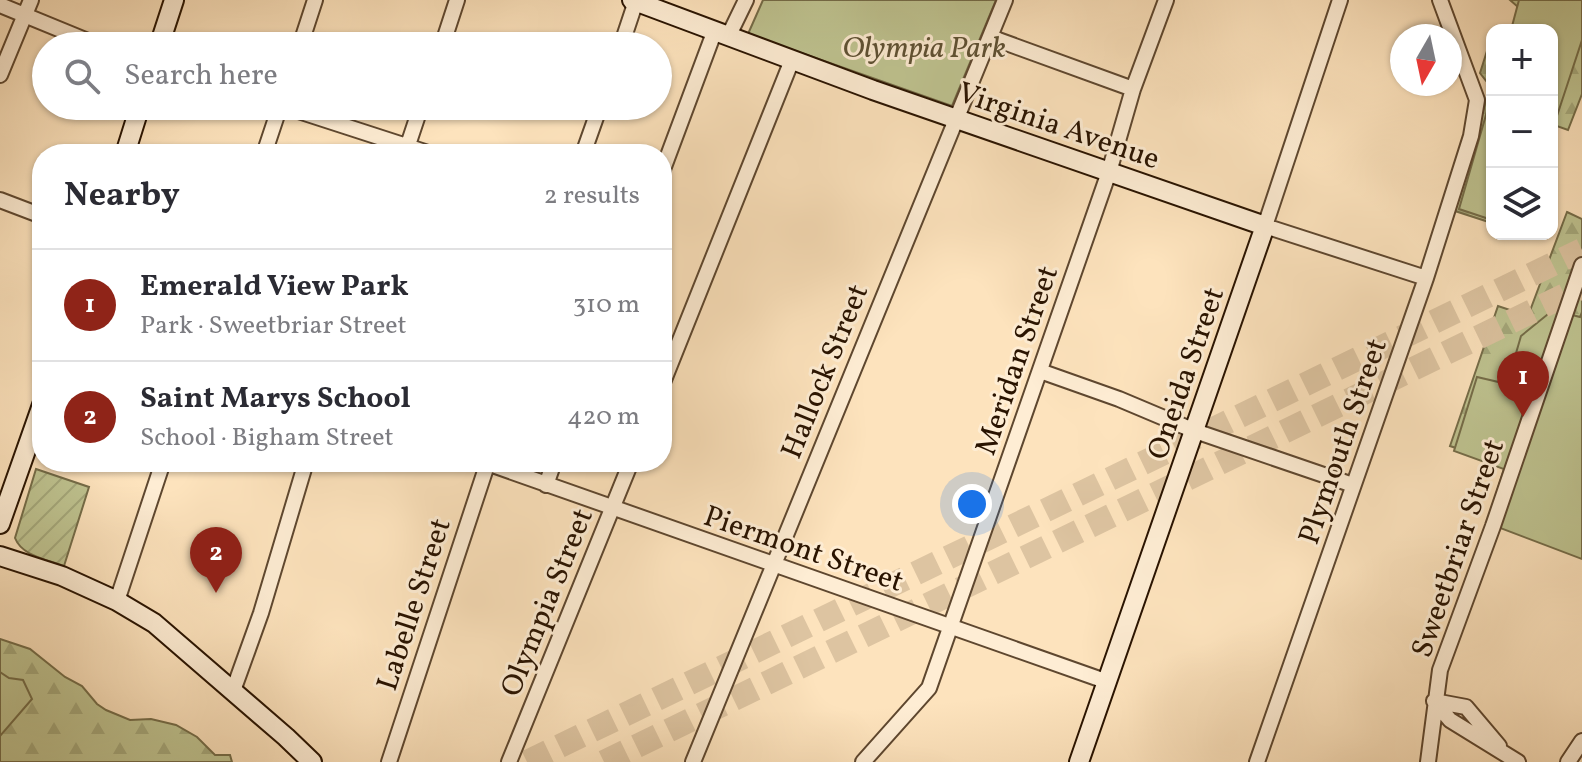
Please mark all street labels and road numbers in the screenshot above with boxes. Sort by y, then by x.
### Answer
street label: Virginia Avenue [952,73,1165,181]
street label: Meridan Street [966,260,1070,461]
street label: Hallock Street [772,278,880,465]
street label: Oneida Street [1138,282,1236,465]
street label: Plymouth Street [1289,333,1399,550]
street label: Sweetbriar Street [1402,434,1516,664]
street label: Piermont Street [698,496,909,604]
street label: Olympia Street [491,502,605,703]
street label: Labelle Street [367,513,463,696]

